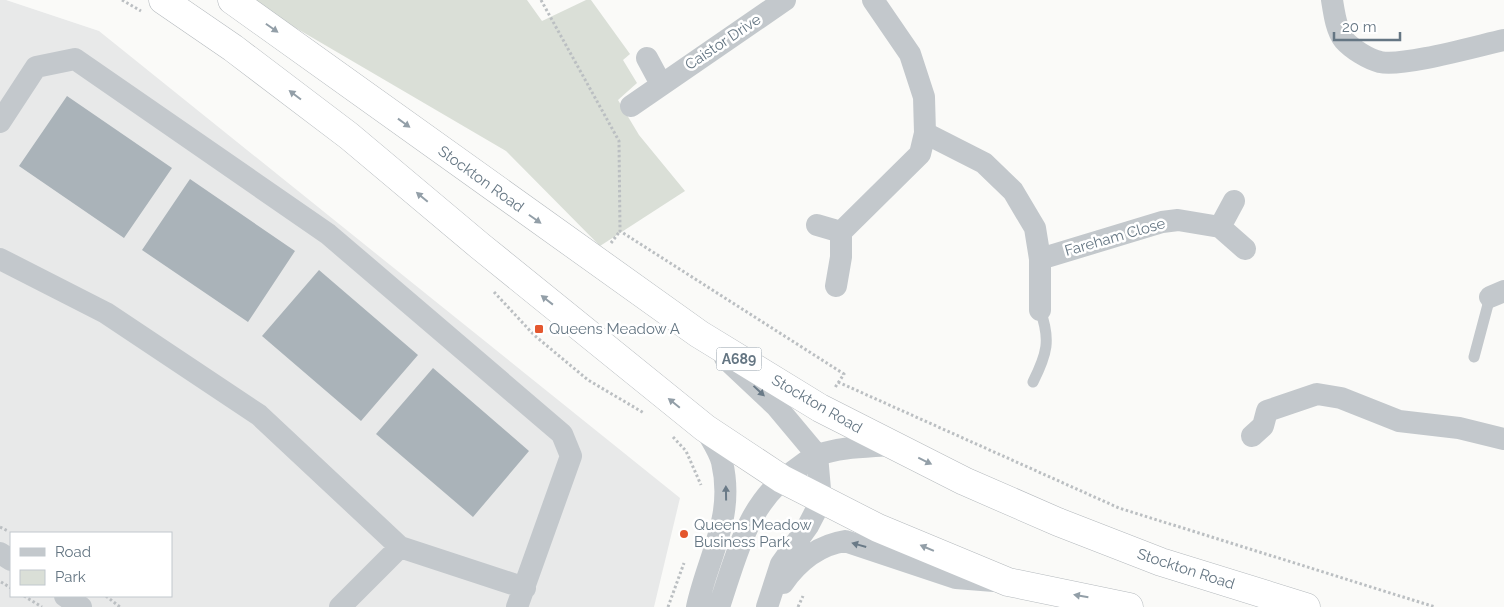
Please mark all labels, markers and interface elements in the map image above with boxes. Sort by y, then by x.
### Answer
street label: Caistor Drive [682,10,764,74]
scale bar [1334,10,1400,42]
text: 20 m [1342,18,1377,36]
one-way arrow [265,23,279,33]
one-way arrow [289,90,302,101]
one-way arrow [397,118,411,128]
street label: Stockton Road [435,142,527,216]
one-way arrow [415,192,428,203]
one-way arrow [529,214,542,224]
street label: Fareham Close [1063,214,1168,260]
one-way arrow [541,295,554,306]
place label: Queens Meadow A [549,320,680,338]
marker: Queens Meadow A [533,323,545,335]
road number: A689 [716,348,762,370]
street label: Stockton Road [769,371,865,437]
one-way arrow [753,385,765,397]
one-way arrow [667,397,680,408]
one-way arrow [918,458,932,466]
one-way arrow [721,484,729,500]
place label: Queens Meadow Business Park [694,516,812,551]
marker: Queens Meadow Business Park [678,528,690,540]
legend [10,532,172,597]
one-way arrow [852,541,867,549]
text: Road [55,543,91,561]
one-way arrow [920,543,934,551]
street label: Stockton Road [1135,545,1237,593]
text: Park [55,568,86,586]
one-way arrow [1073,592,1089,600]

